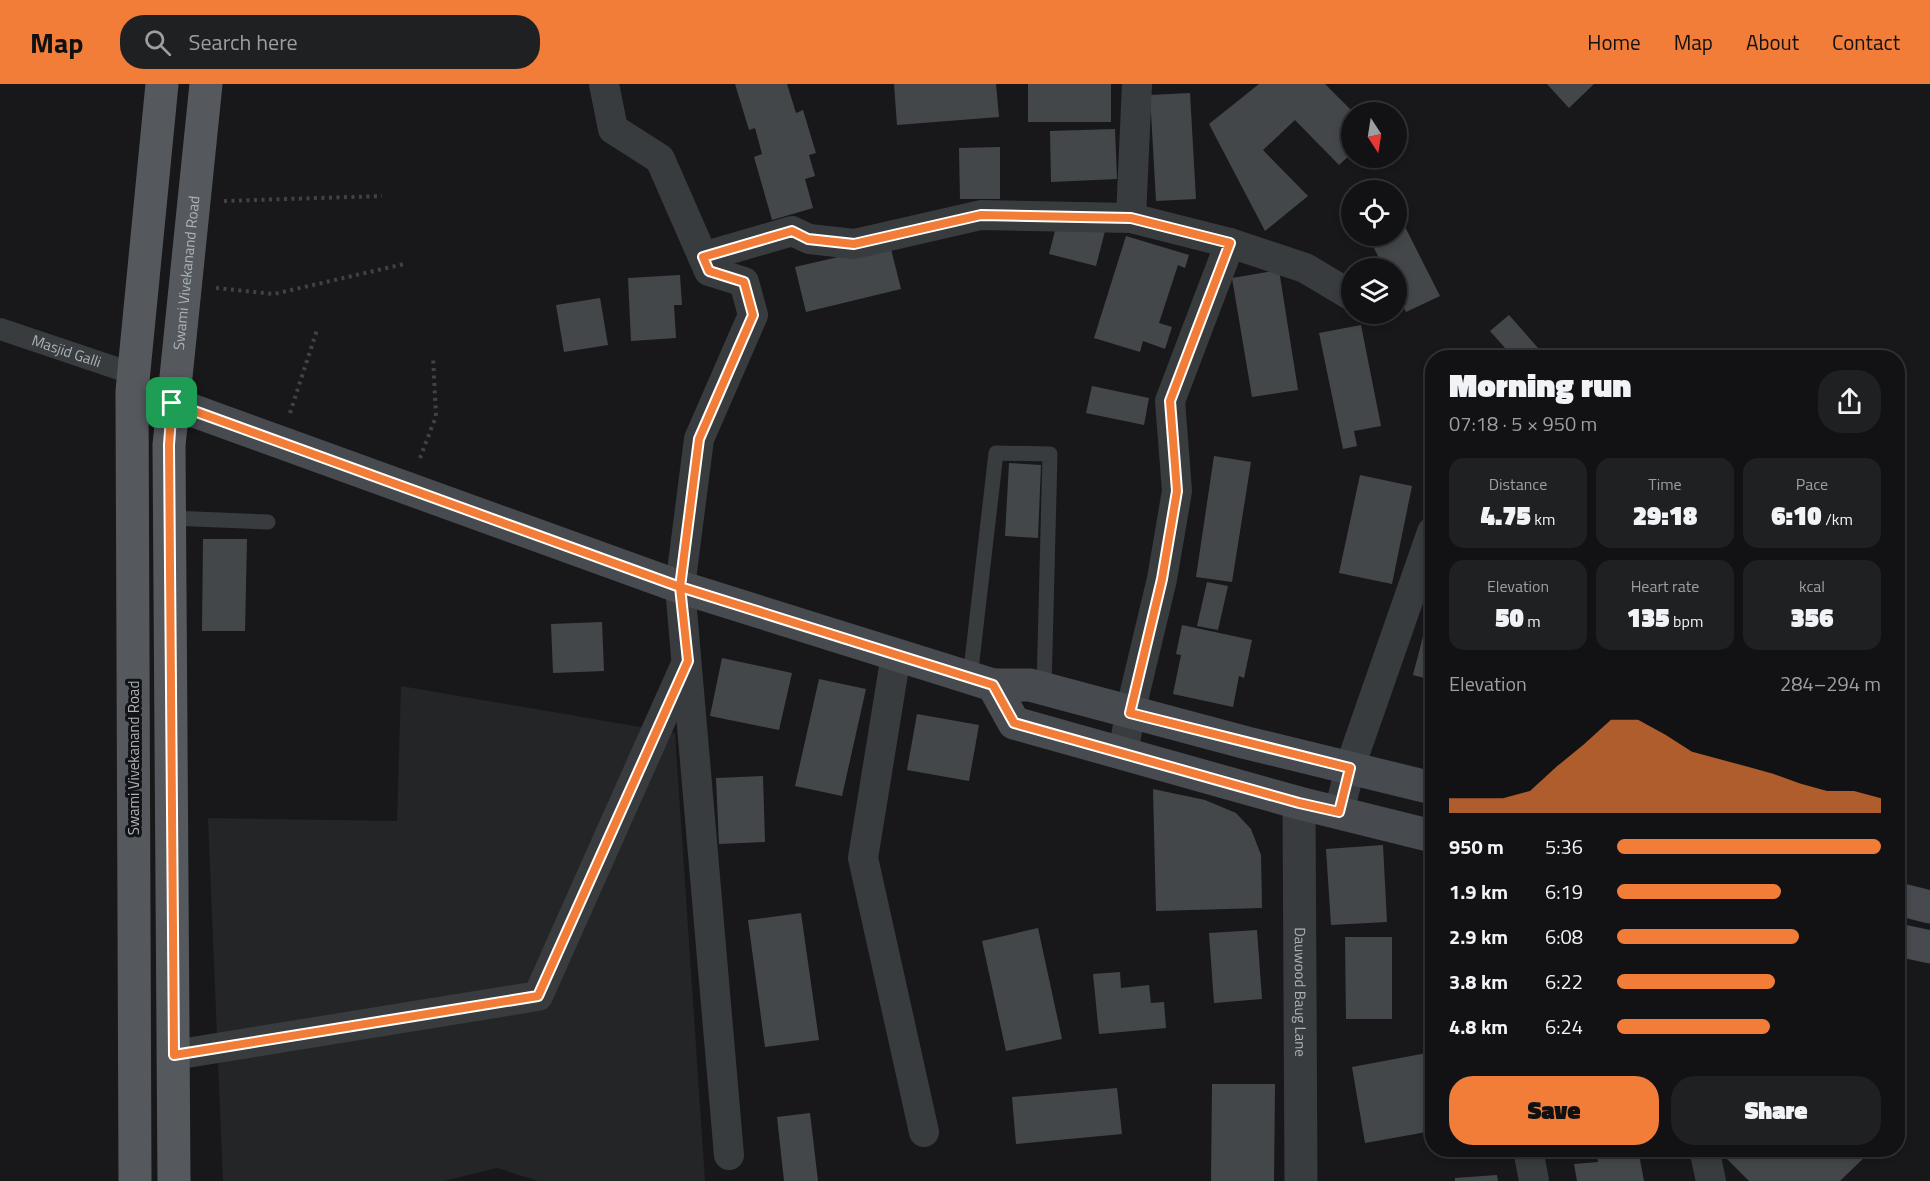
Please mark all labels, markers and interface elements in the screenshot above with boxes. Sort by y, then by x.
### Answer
search box [120,15,540,69]
text: Map [30,21,84,64]
text: Search here [189,25,298,59]
icon: search [141,26,174,59]
text: Home [1587,26,1641,58]
text: Map [1674,26,1713,58]
text: About [1746,26,1799,58]
text: Contact [1832,26,1900,58]
north arrow [1341,102,1407,168]
map controls [1341,102,1407,324]
button: locate [1341,180,1407,246]
street label: Swami Vivekanand Road [167,195,205,351]
button: layers [1341,258,1407,324]
street label: Masjid Galli [29,328,104,373]
text: Morning run [1449,360,1631,410]
button: share [1818,370,1881,433]
pin [146,377,197,428]
icon: arrive [155,386,188,419]
text: 07:18 · 5 × 950 m [1449,408,1597,439]
text: Distance [1489,472,1547,496]
text: Time [1648,472,1682,496]
text: Pace [1796,472,1828,496]
text: 4.75 [1481,496,1531,535]
text: 29:18 [1633,496,1697,535]
text: 6:10 [1771,496,1822,535]
text: km [1531,507,1555,531]
text: /km [1822,507,1853,531]
text: Elevation [1487,574,1549,598]
text: Heart rate [1631,574,1699,598]
text: kcal [1799,574,1825,598]
text: 50 [1495,598,1524,637]
text: 135 [1627,598,1670,637]
text: 356 [1791,598,1833,637]
text: m [1524,609,1541,633]
text: bpm [1670,609,1703,633]
text: Elevation [1449,668,1527,699]
text: 284–294 m [1780,668,1881,699]
street label: Swami Vivekanand Road [122,681,145,835]
text: 950 m [1449,831,1504,862]
text: 5:36 [1545,831,1583,862]
text: 1.9 km [1449,876,1508,907]
text: 6:19 [1545,876,1583,907]
text: 2.9 km [1449,921,1508,952]
text: 6:08 [1545,921,1583,952]
street label: Dauwood Baug Lane [1289,927,1312,1057]
text: 3.8 km [1449,966,1508,997]
text: 6:22 [1545,966,1583,997]
text: 4.8 km [1449,1011,1508,1042]
text: 6:24 [1545,1011,1583,1042]
button: Save [1449,1076,1659,1145]
button: Share [1671,1076,1881,1145]

